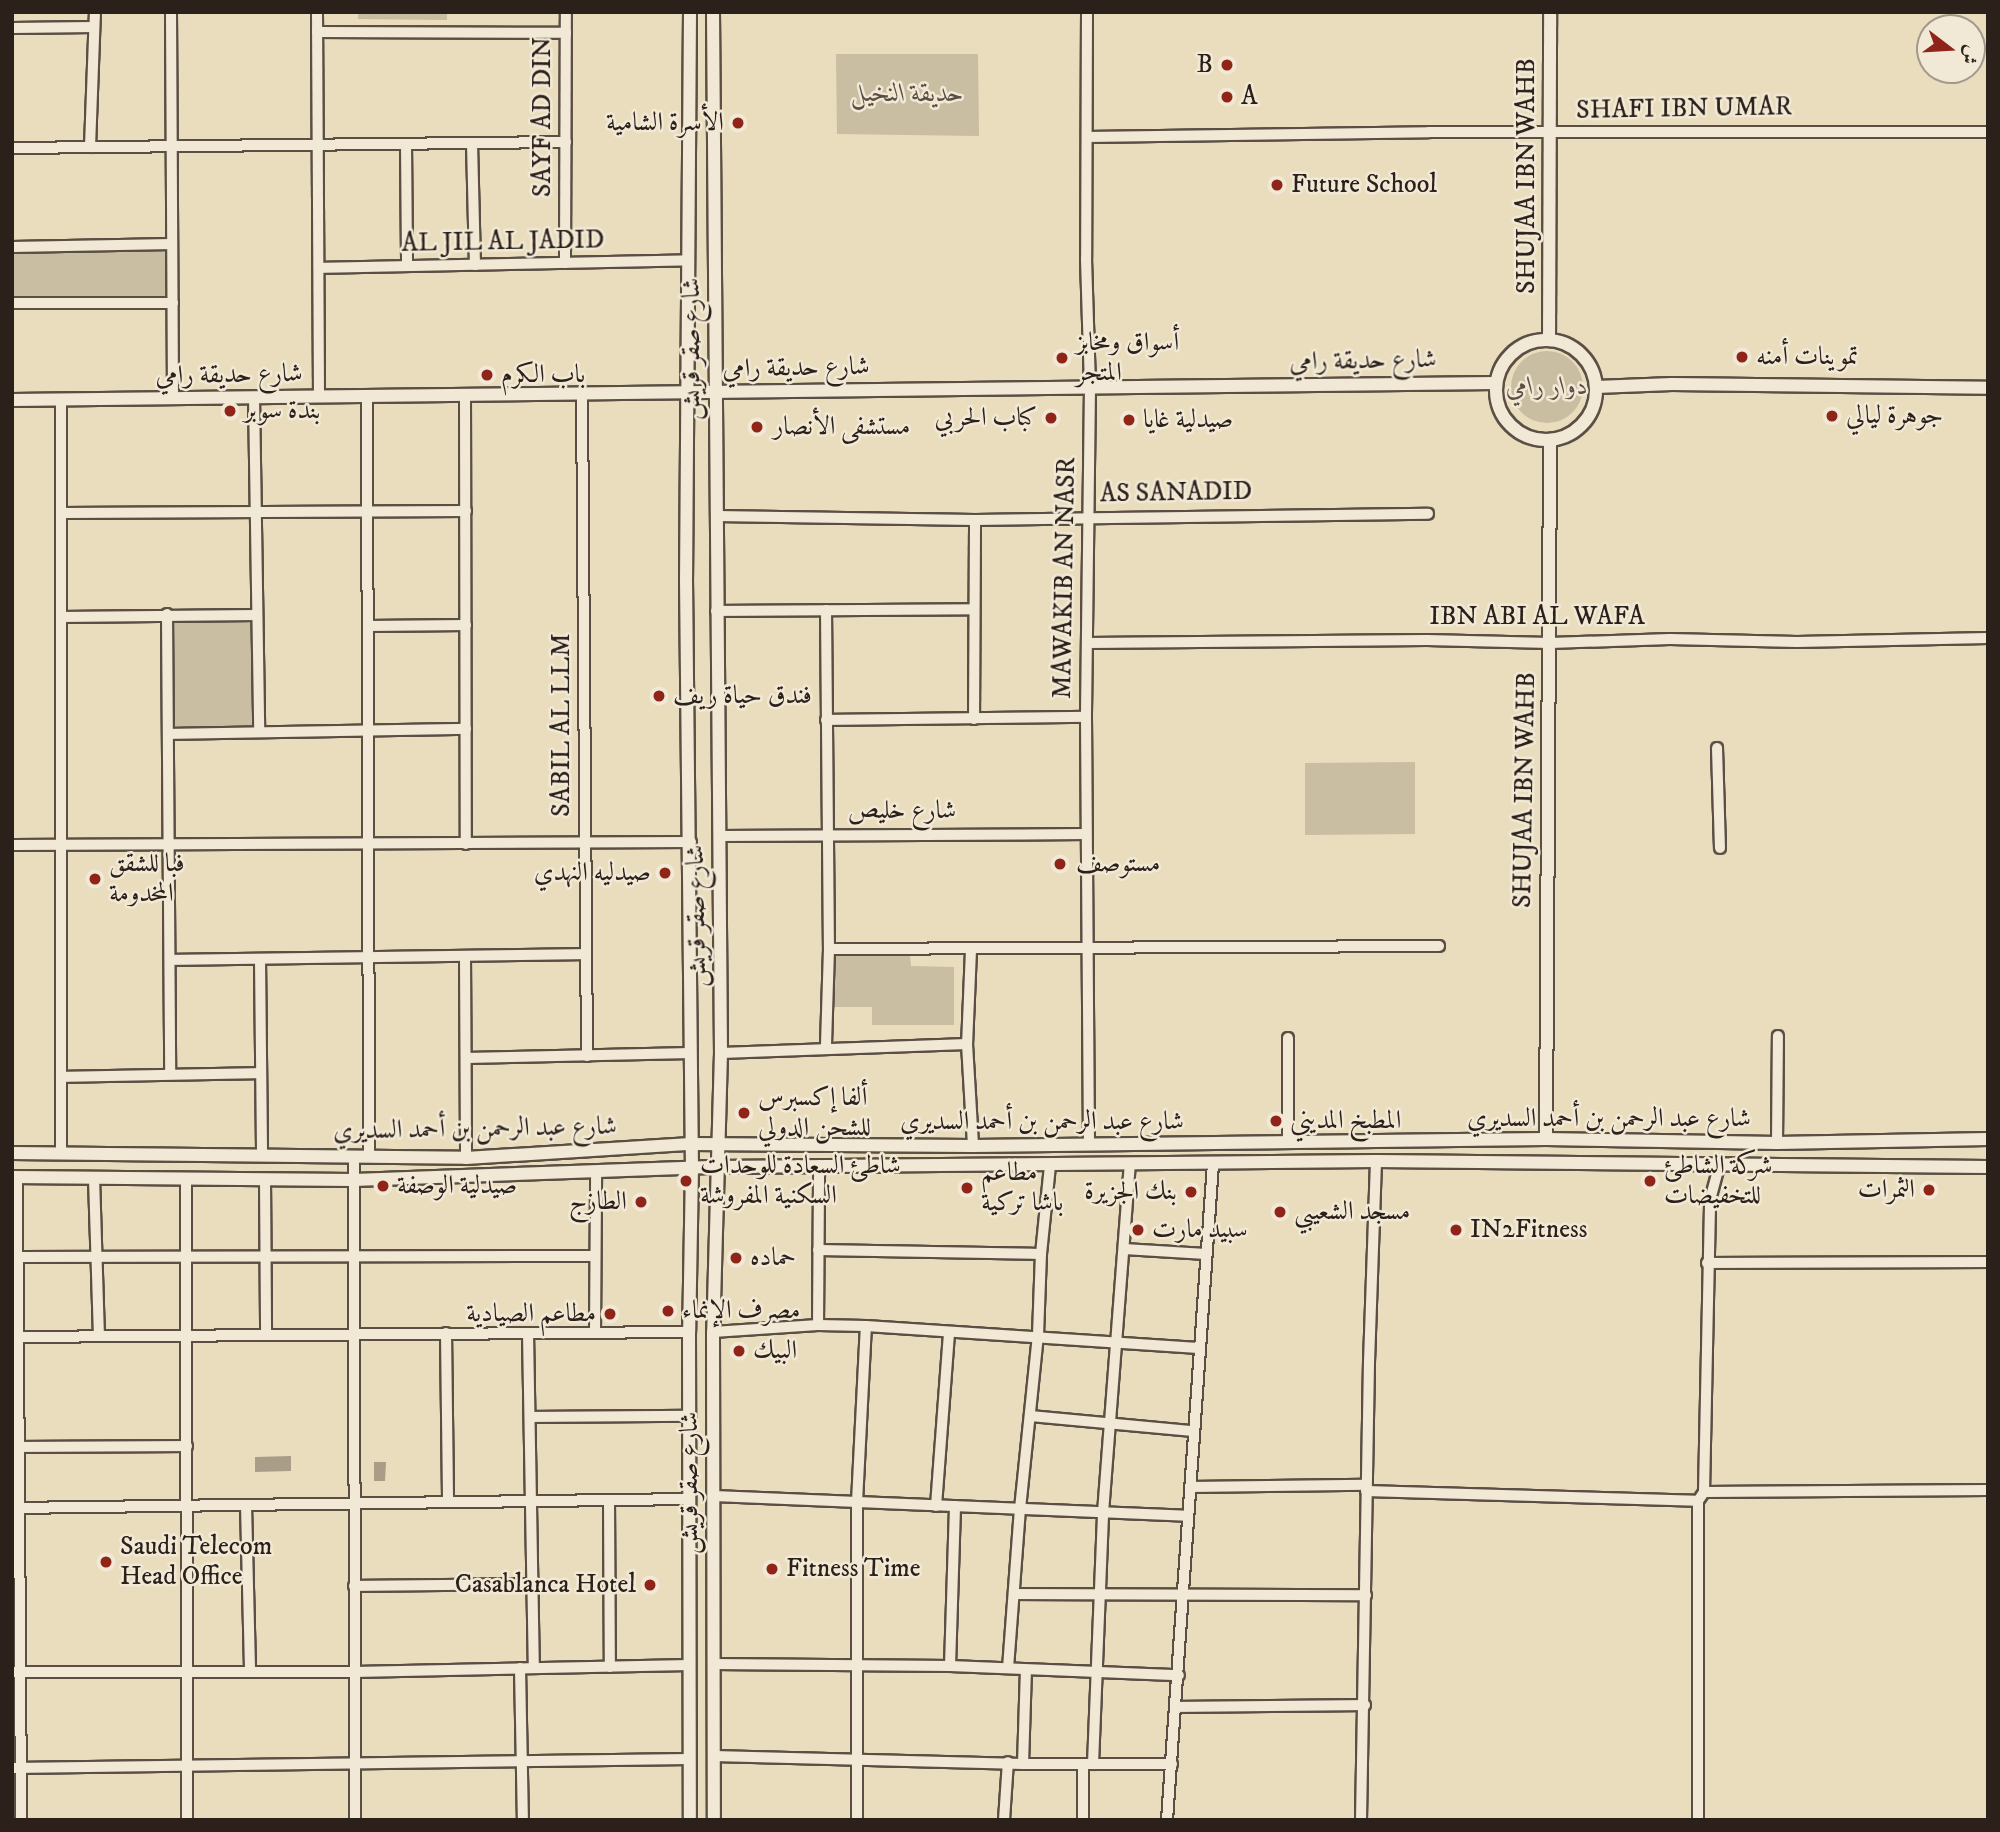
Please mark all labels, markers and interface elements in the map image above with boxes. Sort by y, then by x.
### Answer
north arrow [1916,14,1986,84]
street label: SAYF AD DIN [527,37,559,197]
text: ش [1956,42,1983,67]
place label: B [1197,49,1213,81]
marker: B [1219,57,1235,73]
street label: SHUJAA IBN WAHB [1511,58,1543,294]
park label: حديقة النخيل [850,78,964,110]
place label: A [1241,81,1258,113]
marker: A [1219,89,1235,105]
street label: SHAFI IBN UMAR [1576,92,1792,126]
place label: الأسرة الشامية [606,107,724,139]
marker: الأسرة الشامية [730,115,746,131]
place label: Future School [1291,169,1437,201]
marker: Future School [1269,177,1285,193]
street label: AL JIL AL JADID [401,225,605,259]
street label: شارع صقر قريش [676,278,708,420]
place label: أسواق ومخابز المتجر [1076,327,1179,388]
place label: تموينات أمنه [1756,341,1859,373]
street label: شارع حديقة رامي [1289,344,1437,378]
marker: تموينات أمنه [1734,349,1750,365]
marker: أسواق ومخابز المتجر [1054,350,1070,366]
street label: شارع حديقة رامي [722,351,870,385]
street label: شارع حديقة رامي [155,358,303,392]
place label: باب الكرم [501,359,585,391]
marker: باب الكرم [479,367,495,383]
park label: دوار رامي [1506,371,1588,403]
place label: بندة سوبر [244,395,320,427]
place label: جوهرة ليالي [1846,400,1943,432]
place label: كباب الحربي [934,402,1037,434]
marker: بندة سوبر [222,403,238,419]
place label: صيدلية غايا [1143,404,1233,436]
marker: جوهرة ليالي [1824,408,1840,424]
marker: كباب الحربي [1043,410,1059,426]
place label: مستشفى الأنصار [773,411,910,443]
marker: صيدلية غايا [1121,412,1137,428]
marker: مستشفى الأنصار [747,417,767,437]
street label: MAWAKIB AN NASR [1047,457,1083,699]
street label: AS SANADID [1100,476,1252,510]
street label: IBN ABI AL WAFA [1429,601,1645,633]
street label: SABIL AL LLM [546,633,578,817]
street label: SHUJAA IBN WAHB [1507,672,1543,908]
place label: فندق حياة ريف [673,680,812,712]
marker: فندق حياة ريف [651,688,667,704]
street label: شارع خليص [848,795,956,827]
street label: شارع صقر قريش [680,844,714,988]
place label: فبا للشقق المخدومة [109,848,185,910]
place label: مستوصف [1076,848,1160,880]
marker: مستوصف [1050,854,1070,874]
place label: صيدليه النهدي [534,857,651,889]
marker: صيدليه النهدي [657,865,673,881]
marker: فبا للشقق المخدومة [87,871,103,887]
place label: ألفا إكسبرس للشحن الدولي [758,1082,871,1144]
street label: شارع عبد الرحمن بن أحمد السديري [1467,1103,1751,1135]
marker: ألفا إكسبرس للشحن الدولي [736,1105,752,1121]
place label: المطبخ المديني [1290,1105,1401,1137]
street label: شارع عبد الرحمن بن أحمد السديري [900,1106,1184,1138]
street label: شارع عبد الرحمن بن أحمد السديري [333,1111,617,1147]
marker: المطبخ المديني [1268,1113,1284,1129]
place label: شاطئ السعادة للوحدات السكنية المفروشة [700,1150,901,1212]
place label: شركة الشاطئ للتخفيضات [1664,1150,1772,1212]
place label: مطاعم باشا تركية [981,1157,1064,1218]
place label: صيدلية الوصفة [397,1170,517,1202]
marker: شاطئ السعادة للوحدات السكنية المفروشة [678,1173,694,1189]
marker: شركة الشاطئ للتخفيضات [1642,1173,1658,1189]
place label: الثمرات [1858,1174,1915,1206]
place label: بنك الجزيرة [1084,1176,1177,1208]
marker: صيدلية الوصفة [375,1178,391,1194]
marker: مطاعم باشا تركية [959,1180,975,1196]
marker: الثمرات [1921,1182,1937,1198]
marker: بنك الجزيرة [1183,1184,1199,1200]
place label: الطازج [569,1186,627,1218]
marker: الطازج [633,1194,649,1210]
place label: مسجد الشعيبي [1294,1196,1410,1228]
marker: مسجد الشعيبي [1272,1204,1288,1220]
place label: سبيد مارت [1152,1214,1248,1246]
place label: IN2Fitness [1470,1214,1587,1246]
marker: سبيد مارت [1130,1222,1146,1238]
marker: IN2Fitness [1448,1222,1464,1238]
place label: حماده [750,1242,796,1274]
marker: حماده [728,1250,744,1266]
place label: مصرف الإنماء [682,1295,800,1327]
place label: مطاعم الصيادية [466,1298,596,1330]
marker: مصرف الإنماء [660,1303,676,1319]
marker: مطاعم الصيادية [602,1306,618,1322]
place label: البيك [753,1335,797,1367]
marker: البيك [731,1343,747,1359]
street label: شارع صقر قريش [674,1412,706,1554]
place label: Saudi Telecom Head Office [120,1531,272,1592]
place label: Fitness Time [786,1553,921,1585]
marker: Saudi Telecom Head Office [98,1554,114,1570]
marker: Fitness Time [764,1561,780,1577]
place label: Casablanca Hotel [455,1569,636,1601]
marker: Casablanca Hotel [642,1577,658,1593]

